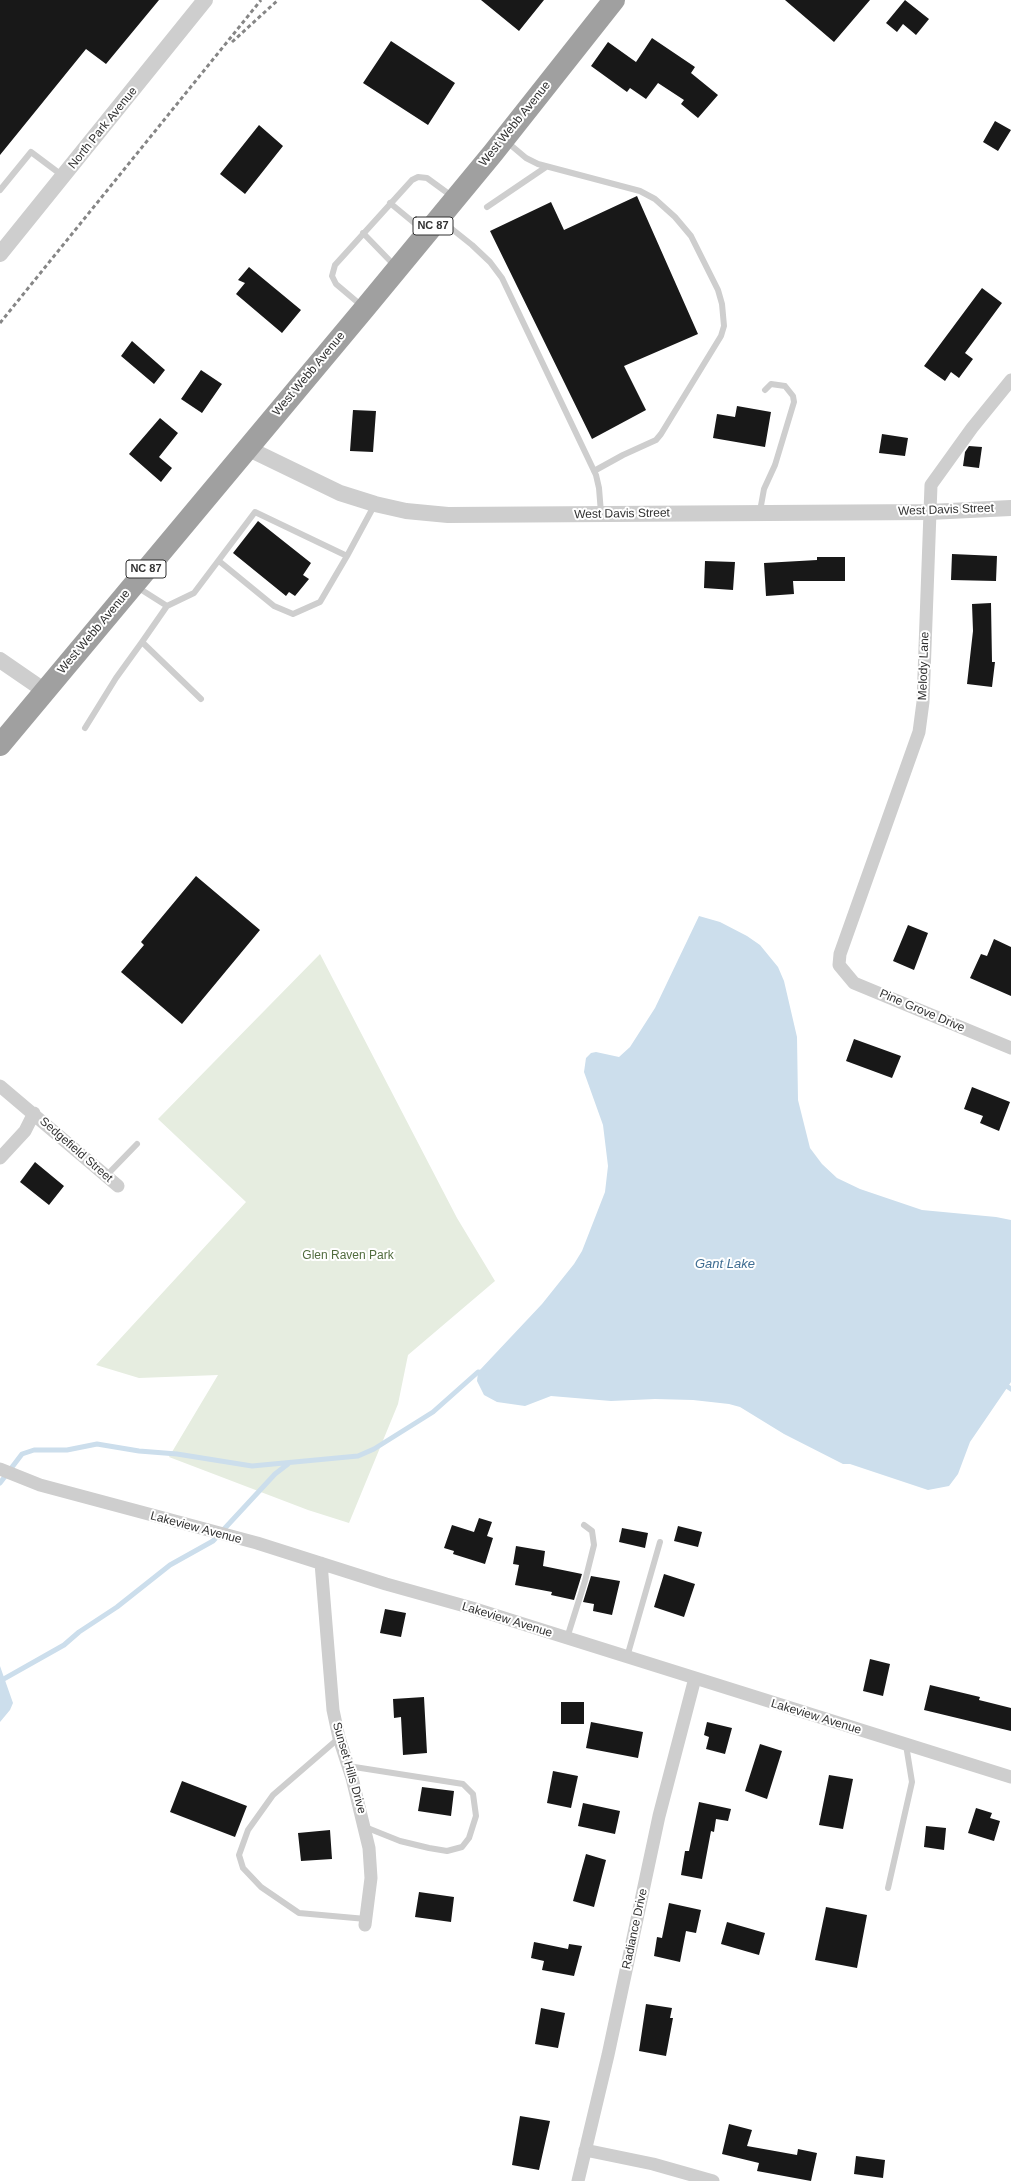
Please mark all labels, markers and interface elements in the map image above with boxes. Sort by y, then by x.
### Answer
street label: West Webb Avenue [476,79,554,169]
street label: North Park Avenue [66,84,140,172]
road number: NC 87 [413,217,453,235]
street label: West Webb Avenue [270,329,348,419]
street label: West Davis Street [898,501,994,519]
street label: West Davis Street [574,506,670,522]
road number: NC 87 [126,560,166,578]
street label: West Webb Avenue [55,587,133,677]
street label: Melody Lane [916,631,932,701]
street label: Pine Grove Drive [877,987,967,1035]
street label: Sedgefield Street [37,1114,115,1186]
park label: Glen Raven Park [302,1249,394,1263]
water label: Gant Lake [695,1256,755,1272]
street label: Lakeview Avenue [149,1509,243,1547]
street label: Lakeview Avenue [460,1599,554,1641]
street label: Lakeview Avenue [769,1696,863,1738]
street label: Sunset Hills Drive [329,1721,369,1815]
street label: Radiance Drive [619,1887,651,1971]

